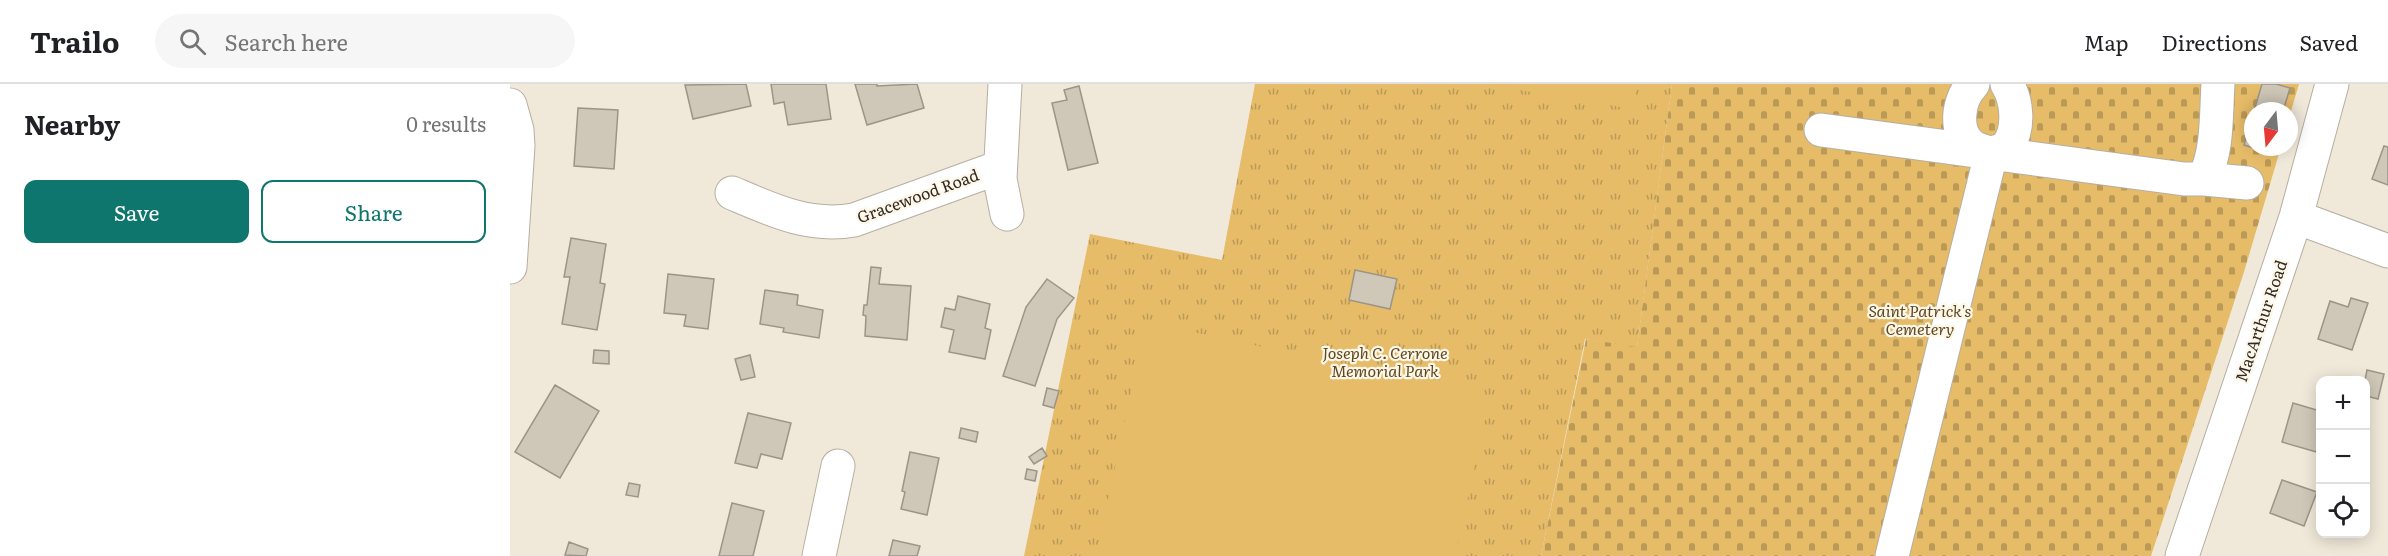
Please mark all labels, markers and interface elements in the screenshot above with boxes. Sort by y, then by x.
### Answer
search box [155,14,575,68]
text: Trailo [30,20,119,62]
icon: search [176,25,209,58]
text: Search here [224,25,348,58]
text: Map [2084,26,2129,57]
text: Directions [2162,26,2267,57]
text: Saved [2300,26,2358,57]
north arrow [2244,102,2298,156]
text: Nearby [24,104,120,143]
text: 0 results [406,108,486,138]
street label: Gracewood Road [853,162,982,228]
button: Save [24,180,249,243]
button: Share [261,180,486,243]
street label: MacArthur Road [2228,256,2292,385]
park label: Saint Patrick's Cemetery [1869,298,1971,340]
park label: Joseph C. Cerrone Memorial Park [1322,340,1448,382]
map controls [2316,376,2370,538]
button: + [2316,376,2370,430]
button: − [2316,430,2370,484]
button: locate [2316,484,2370,538]

